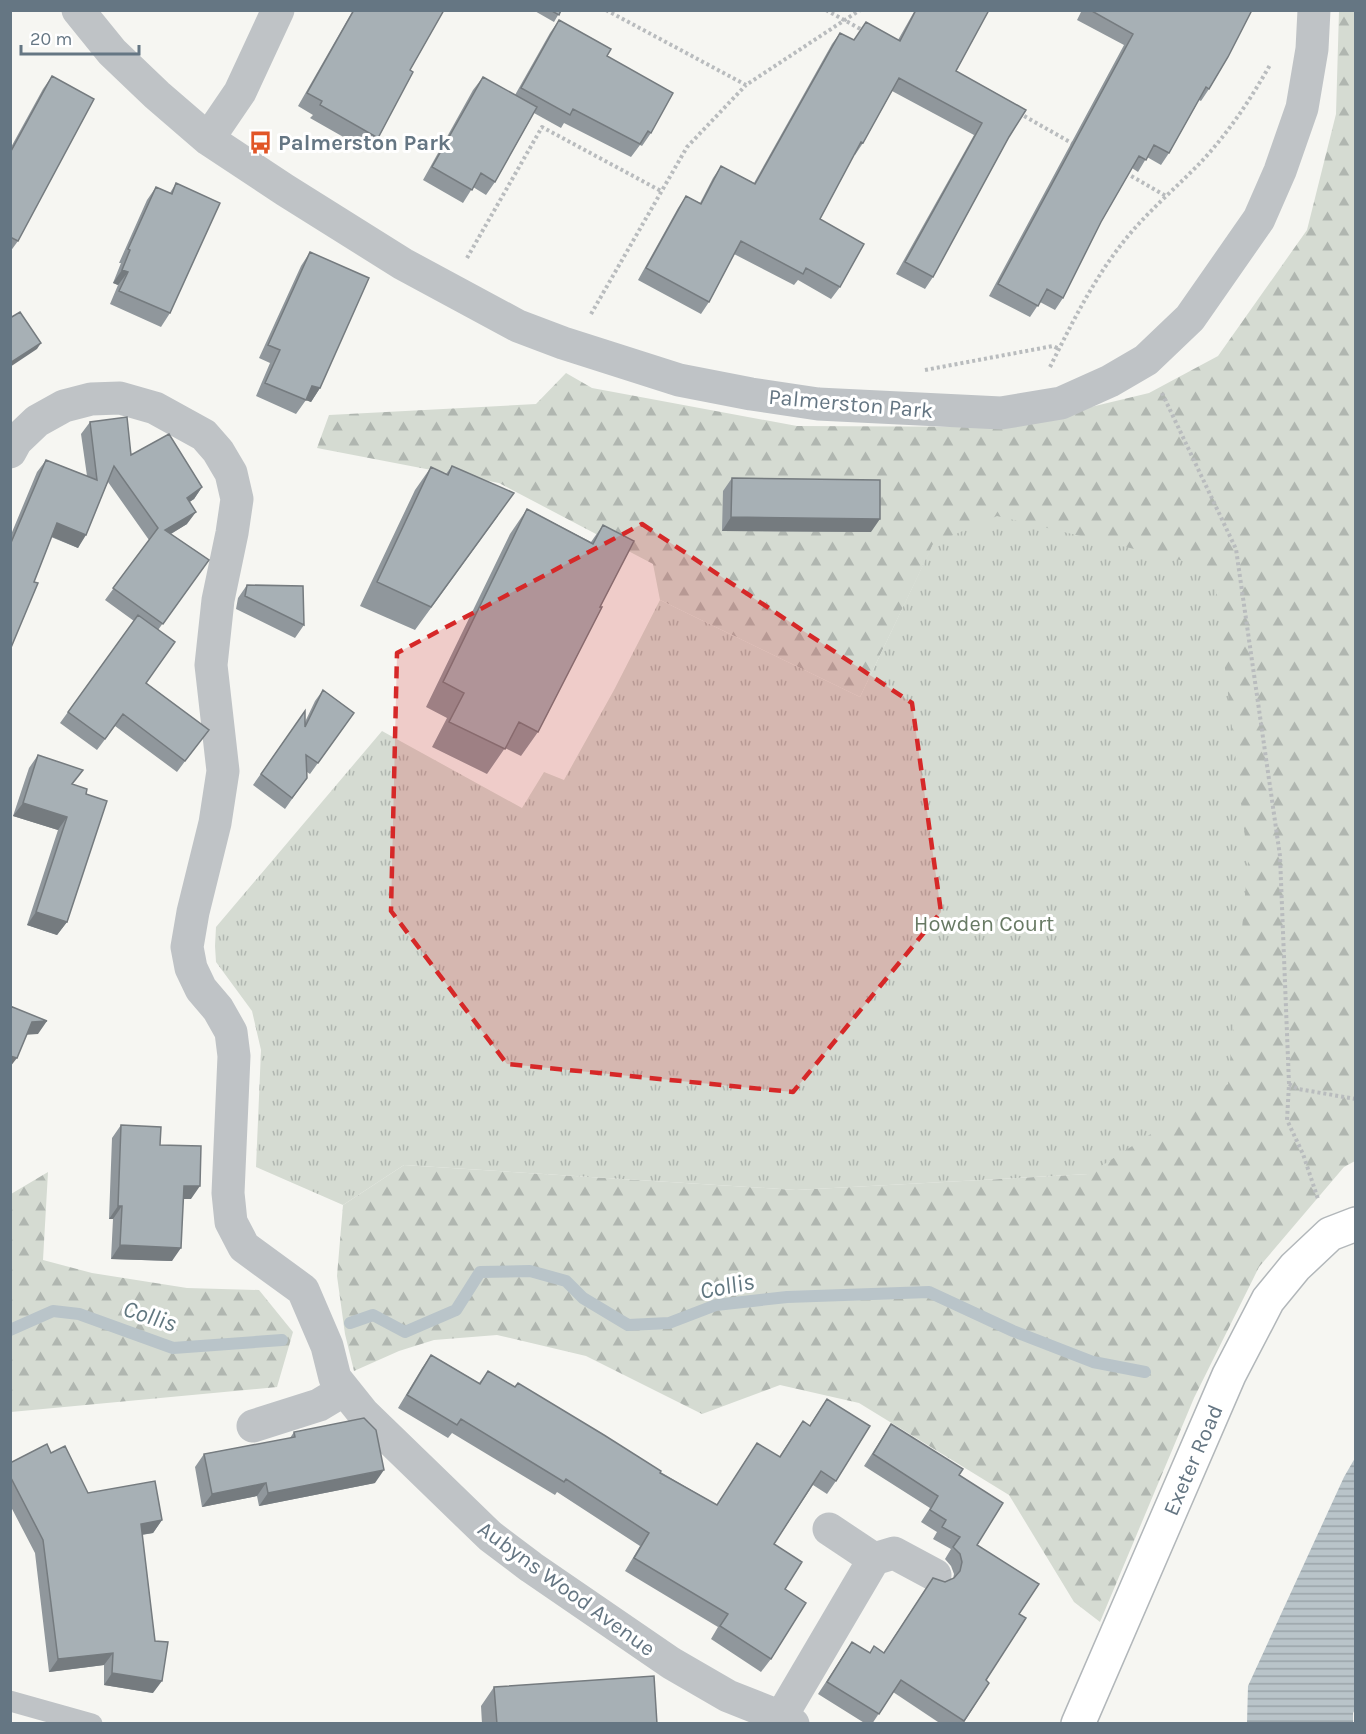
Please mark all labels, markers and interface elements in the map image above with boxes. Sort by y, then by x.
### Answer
scale bar [21,18,140,56]
text: 20 m [30,28,72,50]
bus stop icon: Palmerston Park [247,129,273,155]
place label: Palmerston Park [278,130,451,156]
street label: Palmerston Park [767,384,934,424]
park label: Howden Court [914,911,1054,937]
water label: Collis [697,1267,757,1305]
water label: Collis [120,1294,180,1338]
street label: Exeter Road [1158,1401,1229,1520]
street label: Aubyns Wood Avenue [473,1516,660,1662]

